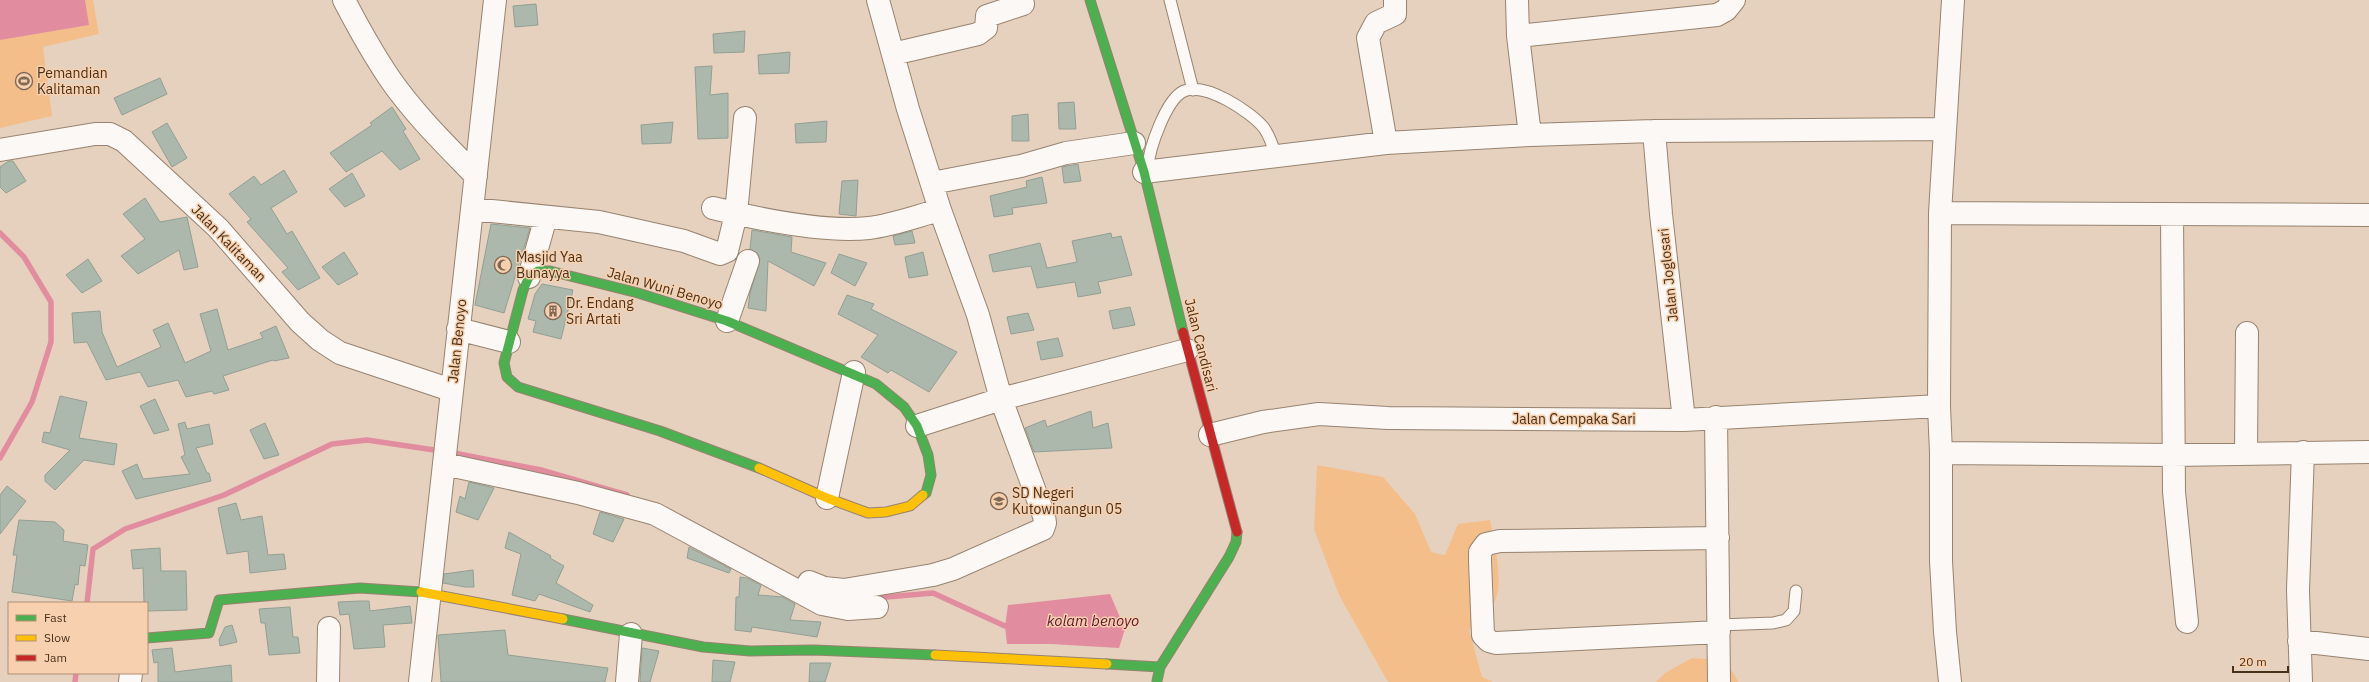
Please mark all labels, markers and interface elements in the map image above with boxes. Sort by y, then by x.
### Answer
place label: Pemandian Kalitaman [37,64,108,98]
sports icon: Pemandian Kalitaman [14,71,34,91]
street label: Jalan Kalitaman [188,201,270,285]
street label: Jalan Joglosari [1654,227,1682,323]
place label: Masjid Yaa Bunayya [516,248,583,282]
mosque icon: Masjid Yaa Bunayya [493,255,513,275]
street label: Jalan Wuni Benoyo [605,263,725,313]
place label: Dr. Endang Sri Artati [566,294,634,328]
street label: Jalan Candisari [1181,296,1221,394]
street label: Jalan Benoyo [444,298,470,384]
building icon: Dr. Endang Sri Artati [543,301,563,321]
street label: Jalan Cempaka Sari [1512,410,1636,428]
place label: SD Negeri Kutowinangun 05 [1012,484,1122,518]
school or university icon: SD Negeri Kutowinangun 05 [989,491,1009,511]
legend [8,602,148,674]
text: Fast [44,610,67,625]
water label: kolam benoyo [1047,611,1139,630]
text: Slow [44,630,70,645]
scale bar [2233,648,2288,674]
text: Jam [44,650,67,665]
text: 20 m [2239,654,2267,669]

